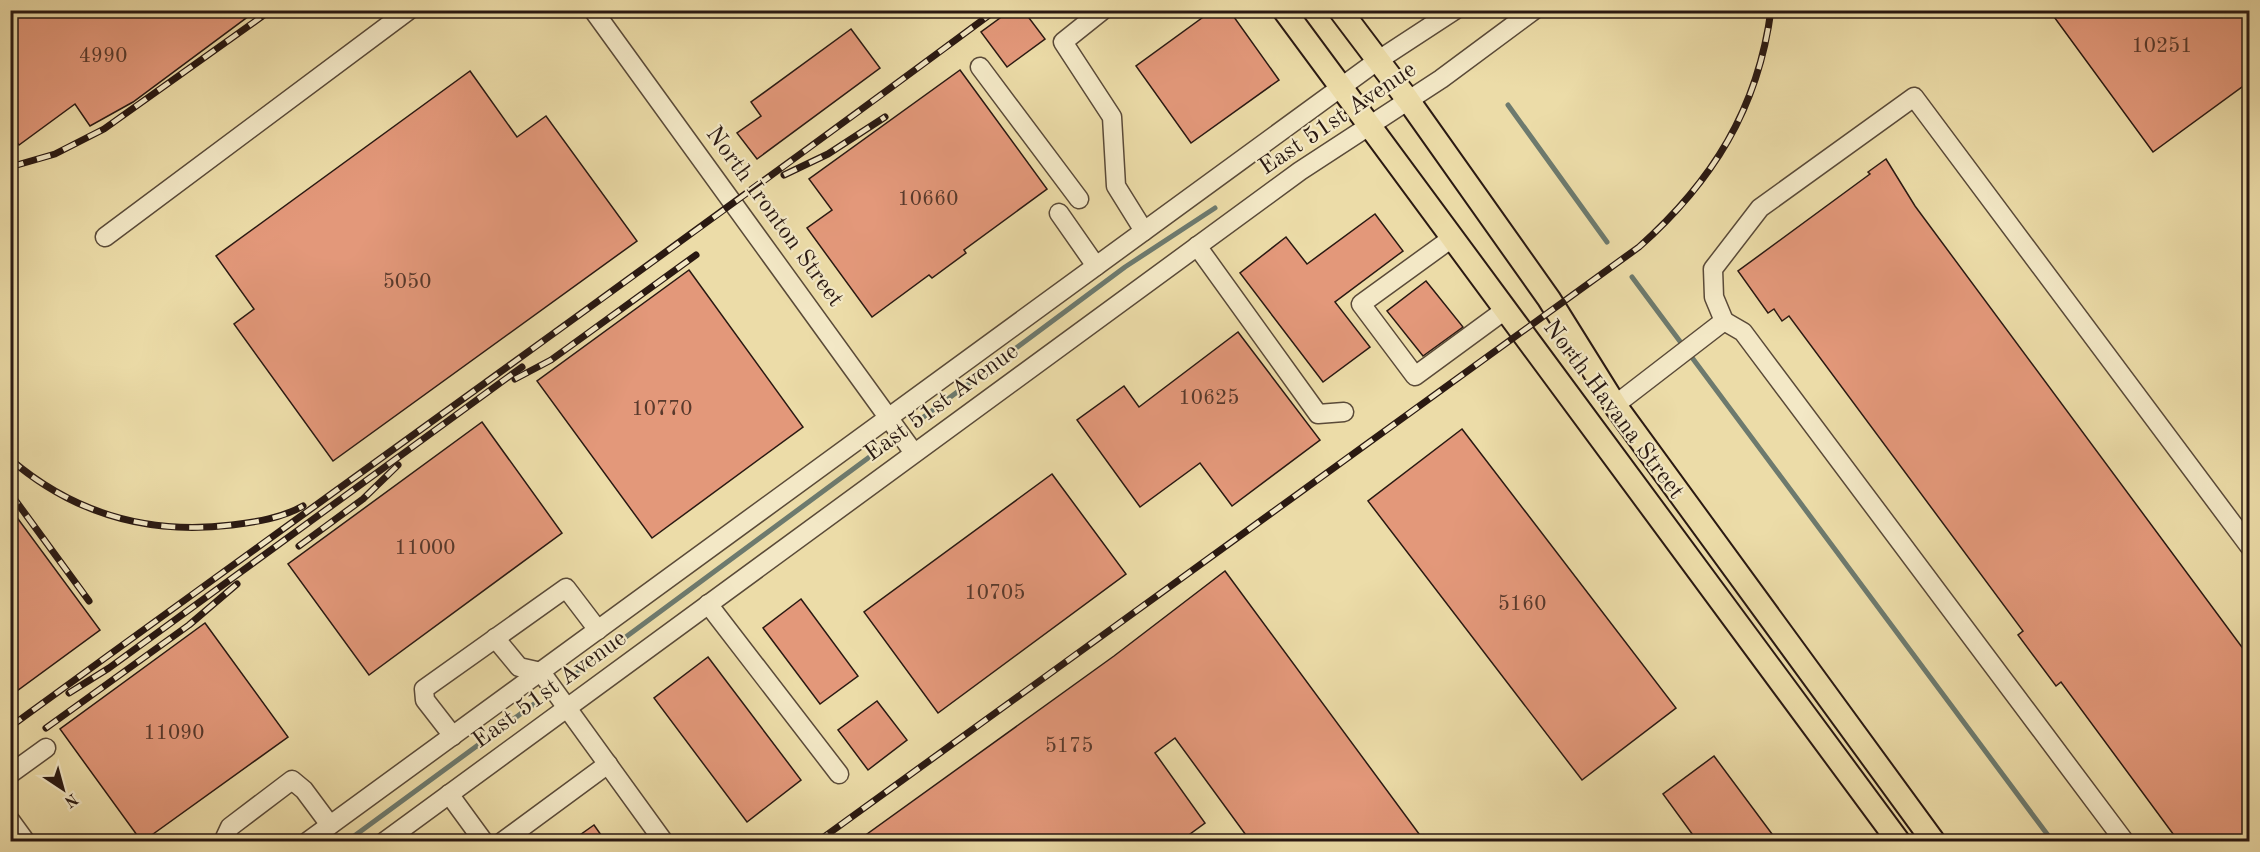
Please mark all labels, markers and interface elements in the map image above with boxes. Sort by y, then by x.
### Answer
house number: 10251 [2132,36,2192,57]
house number: 4990 [79,46,127,67]
street label: East 51st Avenue [1255,58,1421,180]
street label: North Ironton Street [701,123,847,311]
house number: 10660 [898,189,958,210]
house number: 5050 [383,272,431,293]
street label: North Havana Street [1538,316,1688,504]
street label: East 51st Avenue [861,339,1023,467]
house number: 10625 [1179,388,1239,409]
house number: 10770 [632,399,692,420]
house number: 11000 [395,538,455,559]
house number: 10705 [965,583,1025,604]
house number: 5160 [1498,594,1546,615]
street label: East 51st Avenue [469,626,631,754]
house number: 11090 [144,723,204,744]
house number: 5175 [1045,736,1093,757]
north arrow [33,759,93,819]
text: N [60,789,80,810]

